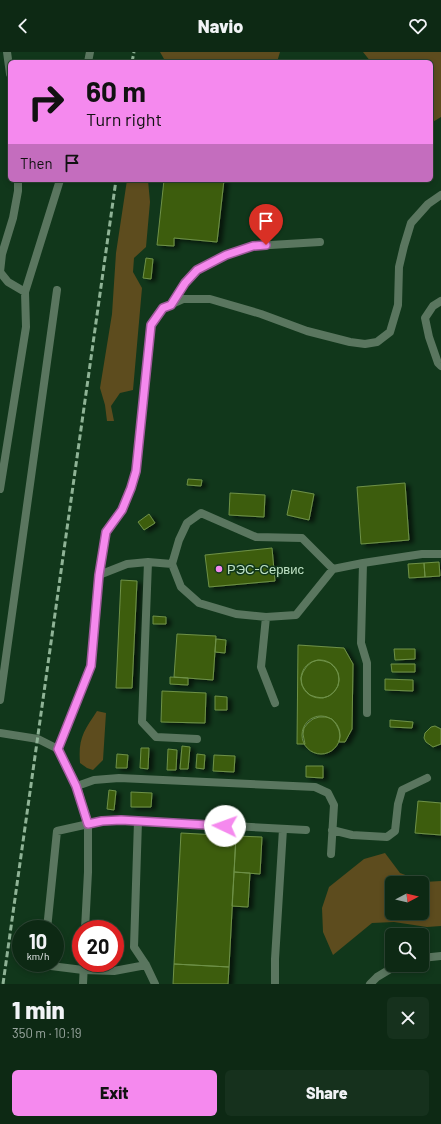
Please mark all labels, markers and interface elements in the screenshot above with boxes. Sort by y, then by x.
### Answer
icon: back [12,15,34,37]
text: Navio [198,15,243,37]
icon: heart [407,15,429,37]
text: 60 m [86,74,146,108]
icon: right [20,76,72,128]
text: Turn right [86,108,162,130]
icon: arrive [61,152,83,174]
text: Then [20,154,53,172]
pin [249,204,283,245]
icon: arrive [255,210,277,232]
place label: РЭС-Сервис [227,561,305,577]
marker: РЭС-Сервис [214,564,224,574]
position arrow [204,805,246,847]
north arrow [385,876,429,920]
map controls [385,876,429,972]
speed limit sign: 20 [72,920,124,972]
button: search [385,928,429,972]
text: 10 [29,929,47,953]
text: km/h [27,950,49,962]
text: 1 min [12,995,65,1024]
button: close [387,997,429,1039]
text: 350 m · 10:19 [12,1025,82,1041]
button: Exit [12,1070,217,1116]
button: Share [225,1070,429,1116]

